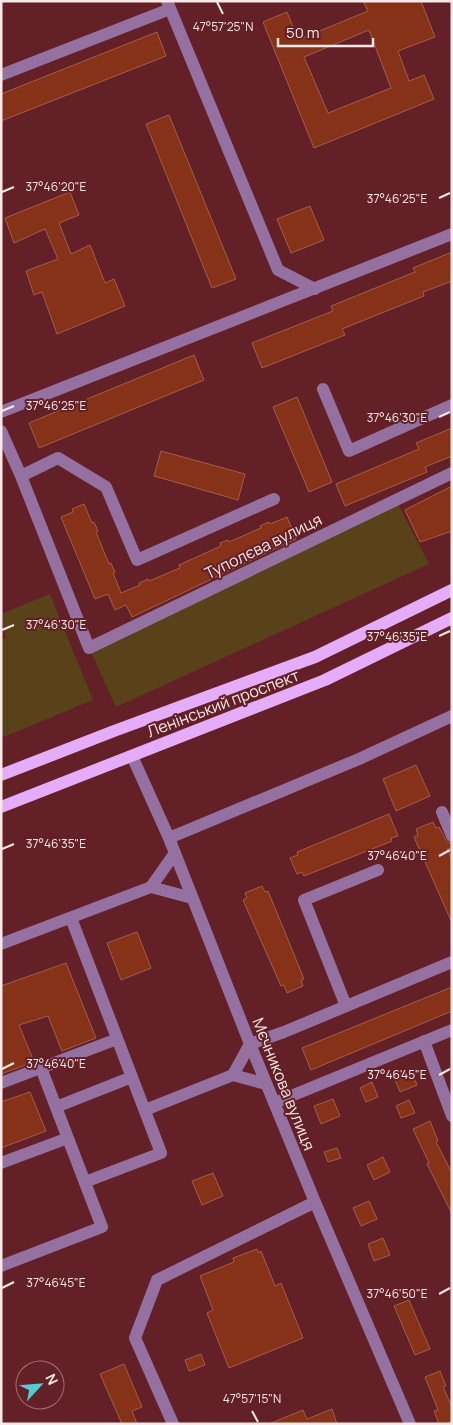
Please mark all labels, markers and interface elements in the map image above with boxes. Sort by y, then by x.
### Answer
scale bar [278,15,373,47]
text: 47°57'25"N [193,18,253,35]
text: 50 m [286,22,320,43]
text: 37°46'20"E [26,178,87,195]
text: 37°46'25"E [367,190,427,207]
text: 37°46'25"E [26,397,86,414]
text: 37°46'30"E [367,409,427,426]
street label: Туполєва вулиця [201,508,325,584]
text: 37°46'30"E [26,616,86,633]
text: 37°46'35"E [367,628,427,645]
street label: Ленінський проспект [144,664,302,742]
text: 37°46'35"E [26,835,86,852]
text: 37°46'40"E [367,847,427,864]
street label: Мєчникова вулиця [247,1014,321,1154]
text: 37°46'40"E [26,1055,86,1072]
text: 37°46'45"E [367,1066,427,1083]
text: 37°46'45"E [26,1274,86,1291]
text: 37°46'50"E [367,1285,428,1302]
north arrow [15,1360,65,1410]
text: N [41,1370,63,1388]
text: 47°57'15"N [223,1390,281,1407]

